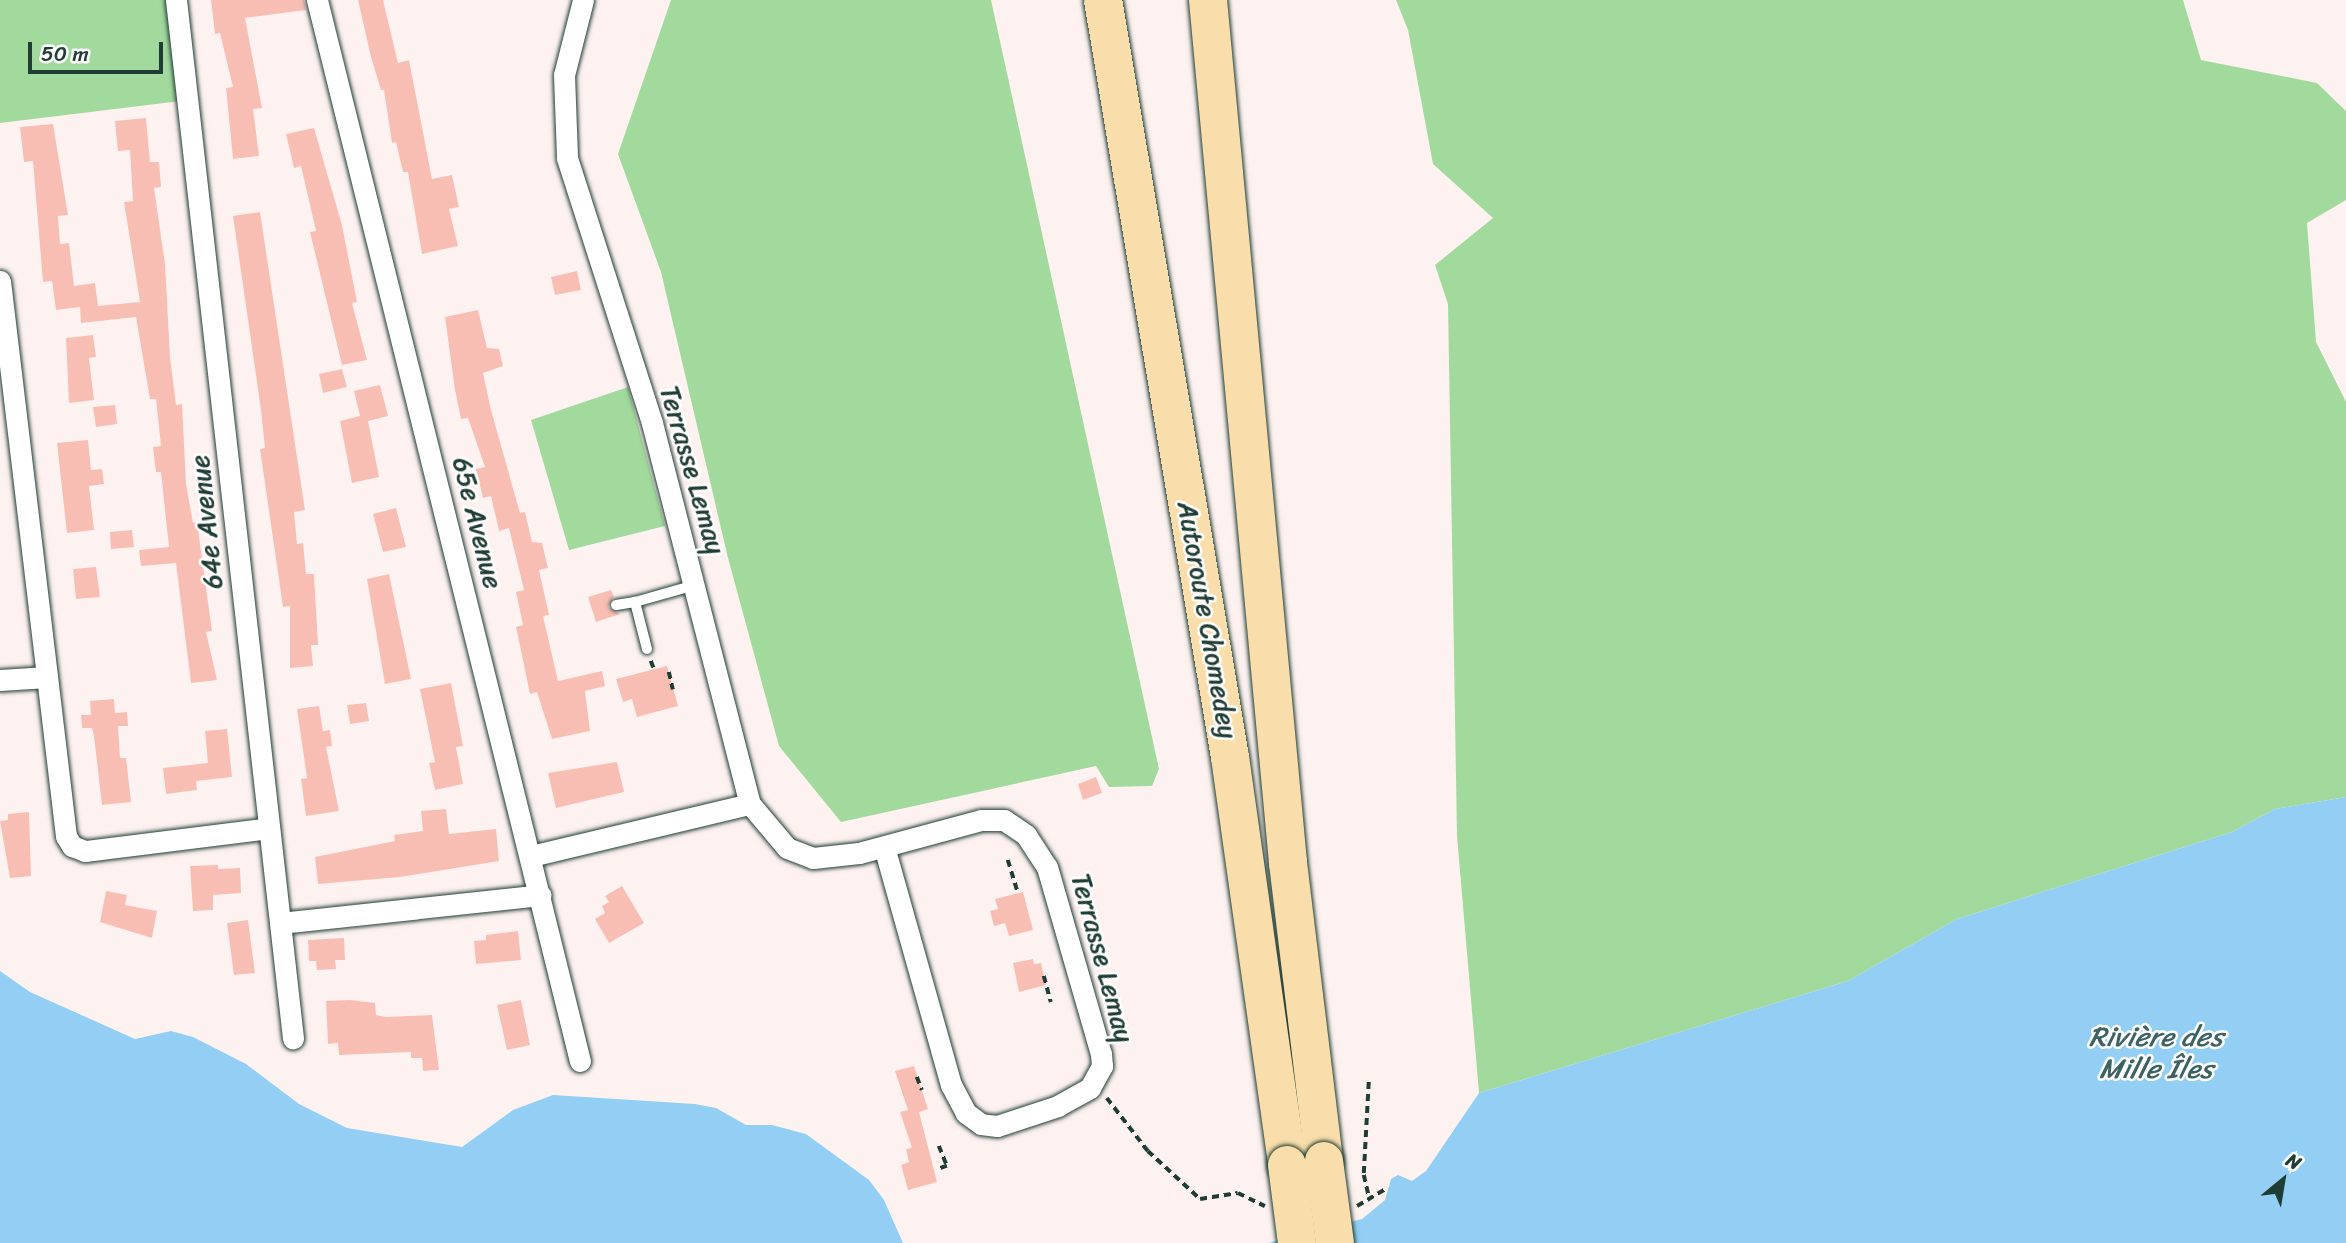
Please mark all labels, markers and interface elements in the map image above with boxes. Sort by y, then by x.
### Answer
scale bar [32,28,166,72]
text: 50 m [41,35,89,73]
street label: Terrasse Lemay [653,382,731,558]
street label: 64e Avenue [184,454,230,590]
street label: 65e Avenue [446,454,508,592]
street label: Autoroute Chomedey [1171,499,1243,741]
street label: Terrasse Lemay [1064,870,1140,1046]
water label: Rivière des Mille Îles [2089,1020,2223,1086]
text: N [2280,1144,2308,1179]
north arrow [2248,1145,2318,1215]

